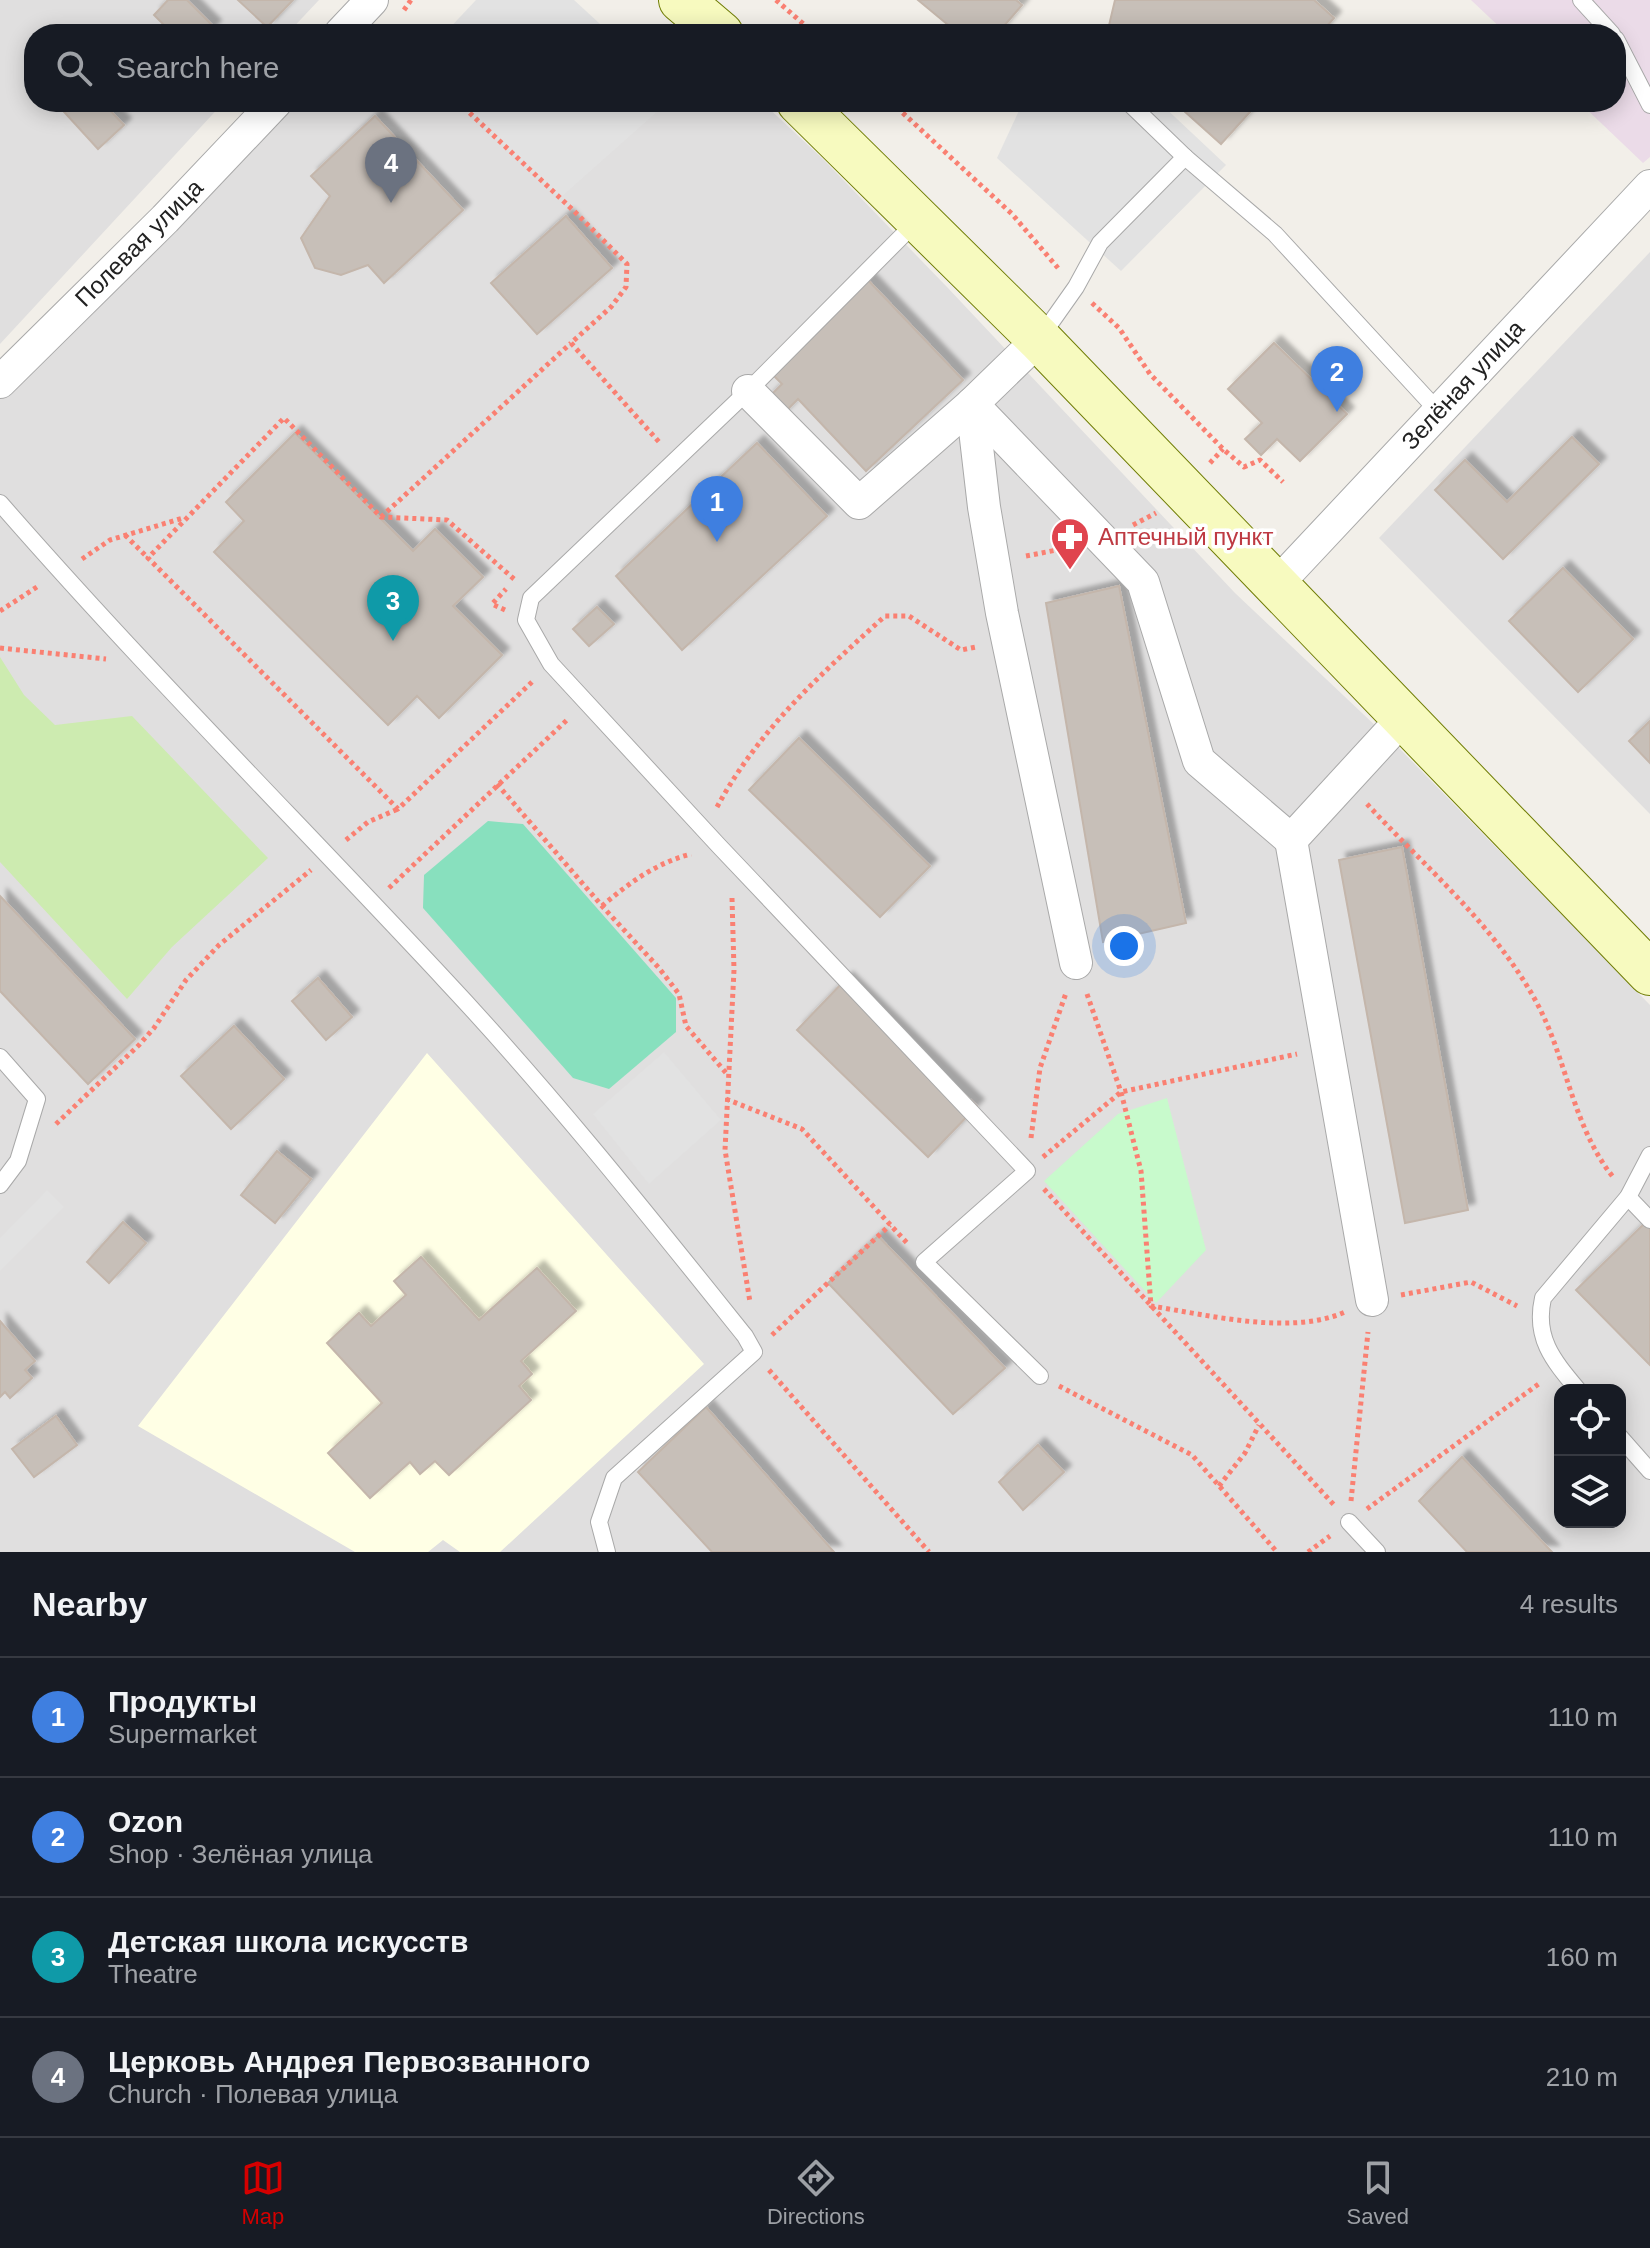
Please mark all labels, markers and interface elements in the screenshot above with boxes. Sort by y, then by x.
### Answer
search box [24,24,1626,112]
icon: search [52,46,96,90]
text: Search here [116,51,279,84]
pin: 4 [365,137,417,203]
street label: Полевая улица [69,173,208,312]
street label: Зелёная улица [1396,314,1530,455]
pin: 2 [1311,346,1363,412]
pin: 1 [691,476,743,542]
pharmacy icon: Аптечный пункт [1049,516,1091,571]
place label: Аптечный пункт [1098,523,1273,550]
pin: 3 [367,575,419,641]
your location [1104,926,1144,966]
map controls [1554,1384,1626,1528]
button: locate [1554,1384,1626,1456]
button: layers [1554,1456,1626,1528]
text: Nearby [32,1585,147,1623]
text: 4 results [1520,1589,1618,1619]
text: Продукты [108,1685,257,1718]
text: 1 [51,1702,65,1732]
text: 110 m [1548,1702,1618,1732]
text: Supermarket [108,1719,257,1749]
text: Ozon [108,1805,183,1838]
text: 2 [51,1822,65,1852]
text: 110 m [1548,1822,1618,1852]
text: Shop · Зелёная улица [108,1839,372,1869]
text: Детская школа искусств [108,1925,468,1958]
text: 3 [51,1942,65,1972]
text: 160 m [1546,1942,1618,1972]
text: Theatre [108,1959,198,1989]
text: Церковь Андрея Первозванного [108,2045,590,2078]
text: 4 [51,2062,65,2092]
text: 210 m [1546,2062,1618,2092]
text: Church · Полевая улица [108,2079,398,2109]
tab: Map [241,2156,285,2230]
tab: Directions [767,2156,865,2230]
tab: Saved [1347,2156,1409,2230]

